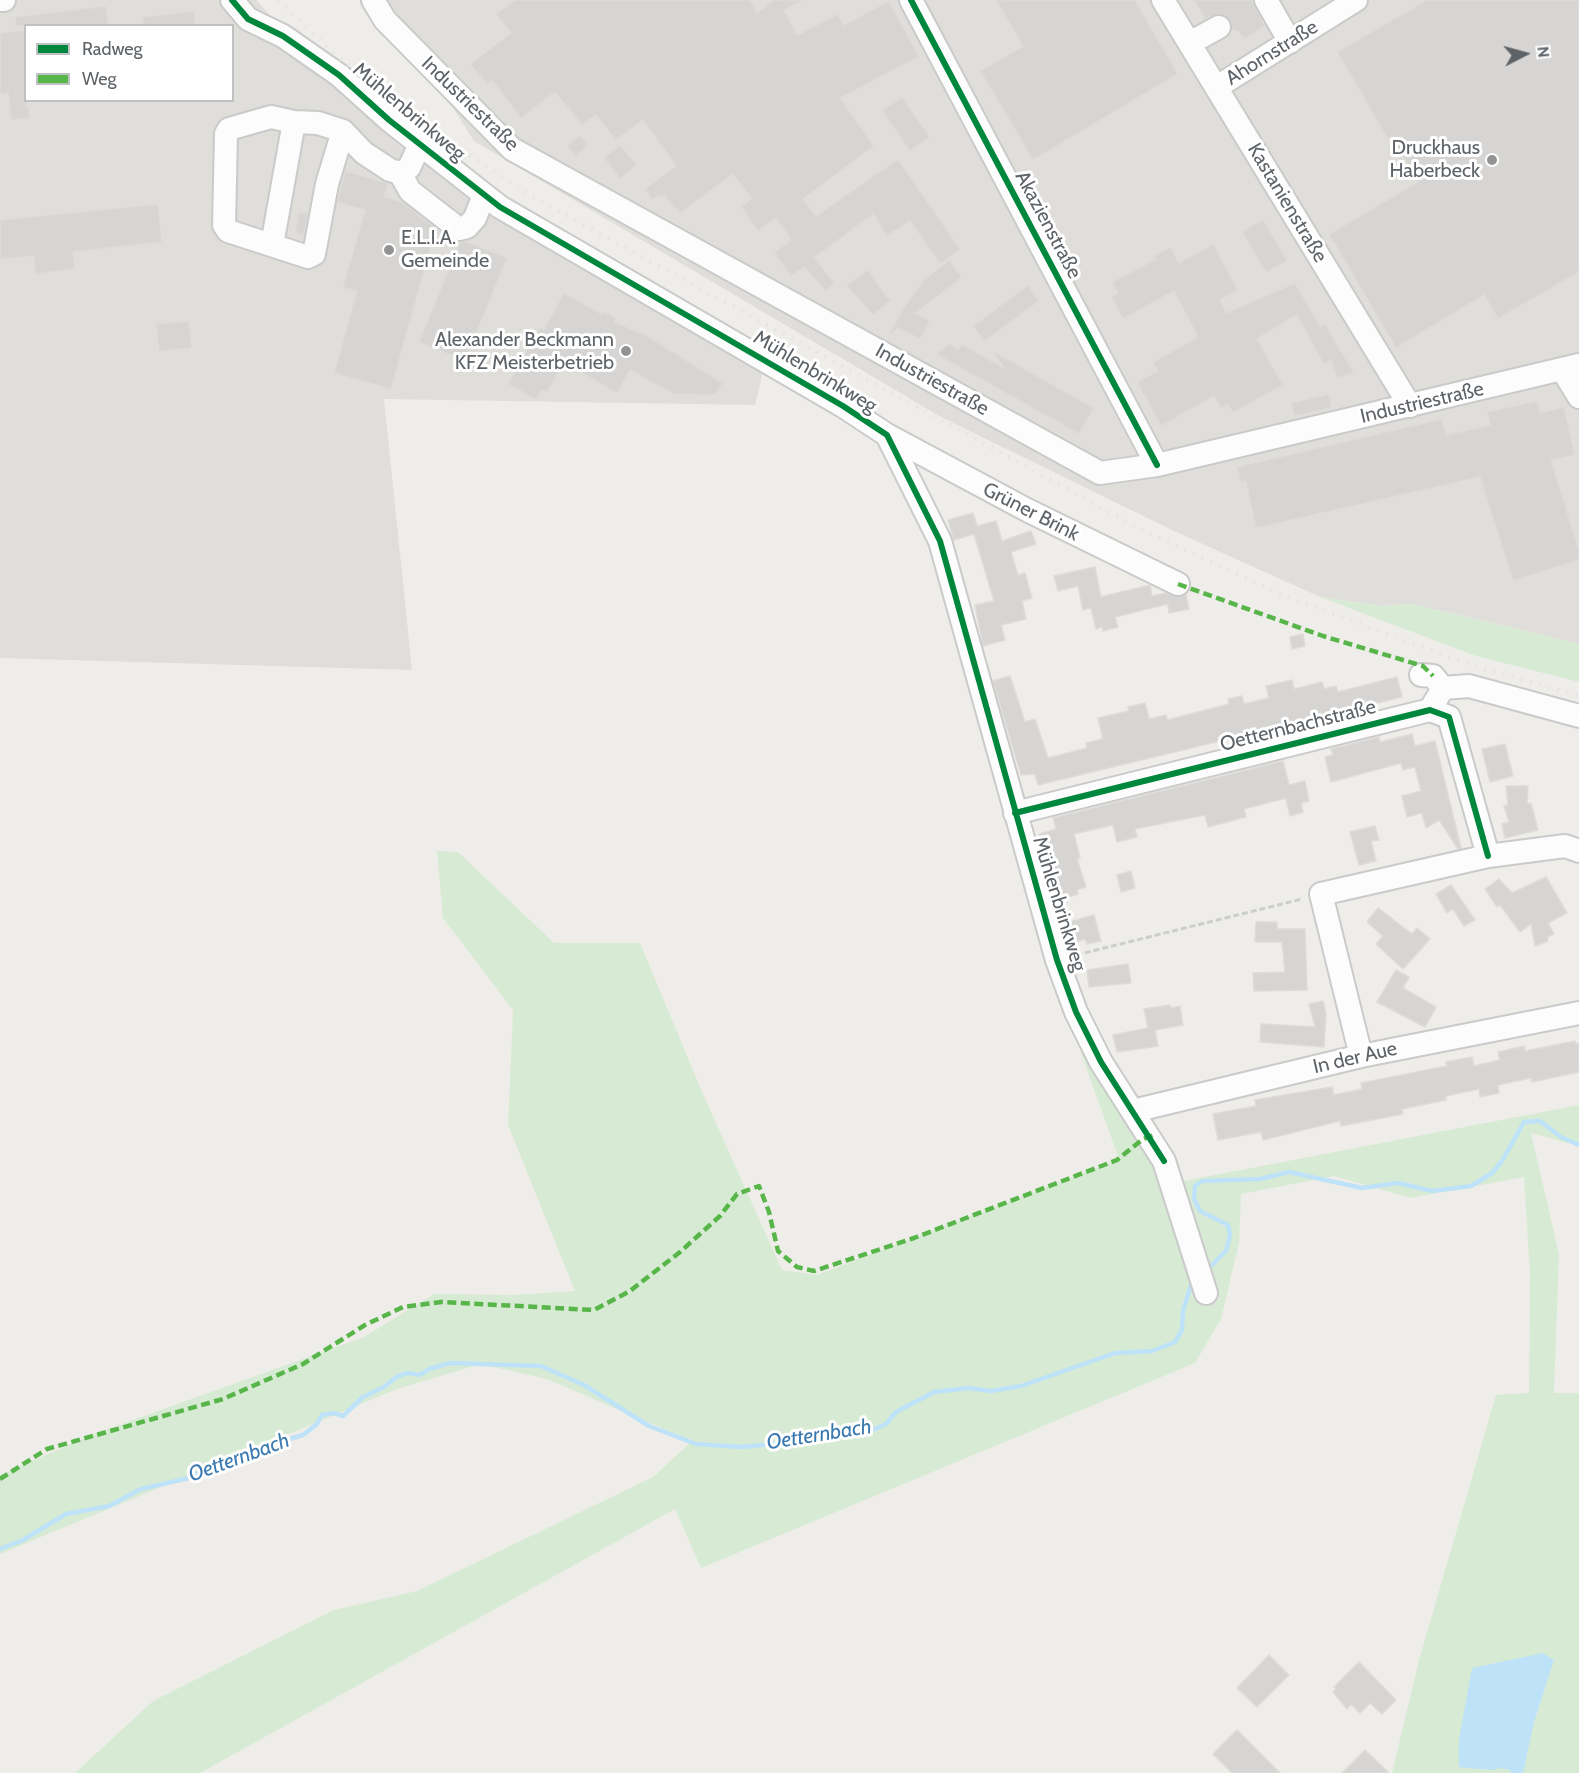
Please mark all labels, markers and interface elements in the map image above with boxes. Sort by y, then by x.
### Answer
street label: Ahornstraße [1221,15,1323,91]
legend [24,24,234,102]
north arrow [1495,24,1555,84]
text: Radweg [82,38,143,60]
text: N [1533,45,1553,59]
street label: Industriestraße [416,52,524,156]
street label: Mühlenbrinkweg [348,58,470,166]
text: Weg [82,68,117,90]
place label: Druckhaus Haberbeck [1389,136,1480,183]
street label: Kastanienstraße [1242,139,1332,267]
marker: Druckhaus Haberbeck [1485,153,1499,167]
street label: Akazienstraße [1010,167,1086,283]
place label: E.L.I.A. Gemeinde [401,226,489,273]
marker: E.L.I.A. Gemeinde [382,243,396,257]
street label: Mühlenbrinkweg [749,326,881,418]
place label: Alexander Beckmann KFZ Meisterbetrieb [435,328,614,375]
street label: Industriestraße [871,339,993,421]
marker: Alexander Beckmann KFZ Meisterbetrieb [619,344,633,358]
street label: Industriestraße [1358,377,1486,429]
street label: Grüner Brink [979,478,1083,546]
street label: Oetternbachstraße [1218,695,1378,757]
street label: Mühlenbrinkweg [1027,834,1091,974]
street label: In der Aue [1311,1037,1399,1079]
water label: Oetternbach [765,1414,873,1456]
water label: Oetternbach [185,1428,293,1488]

